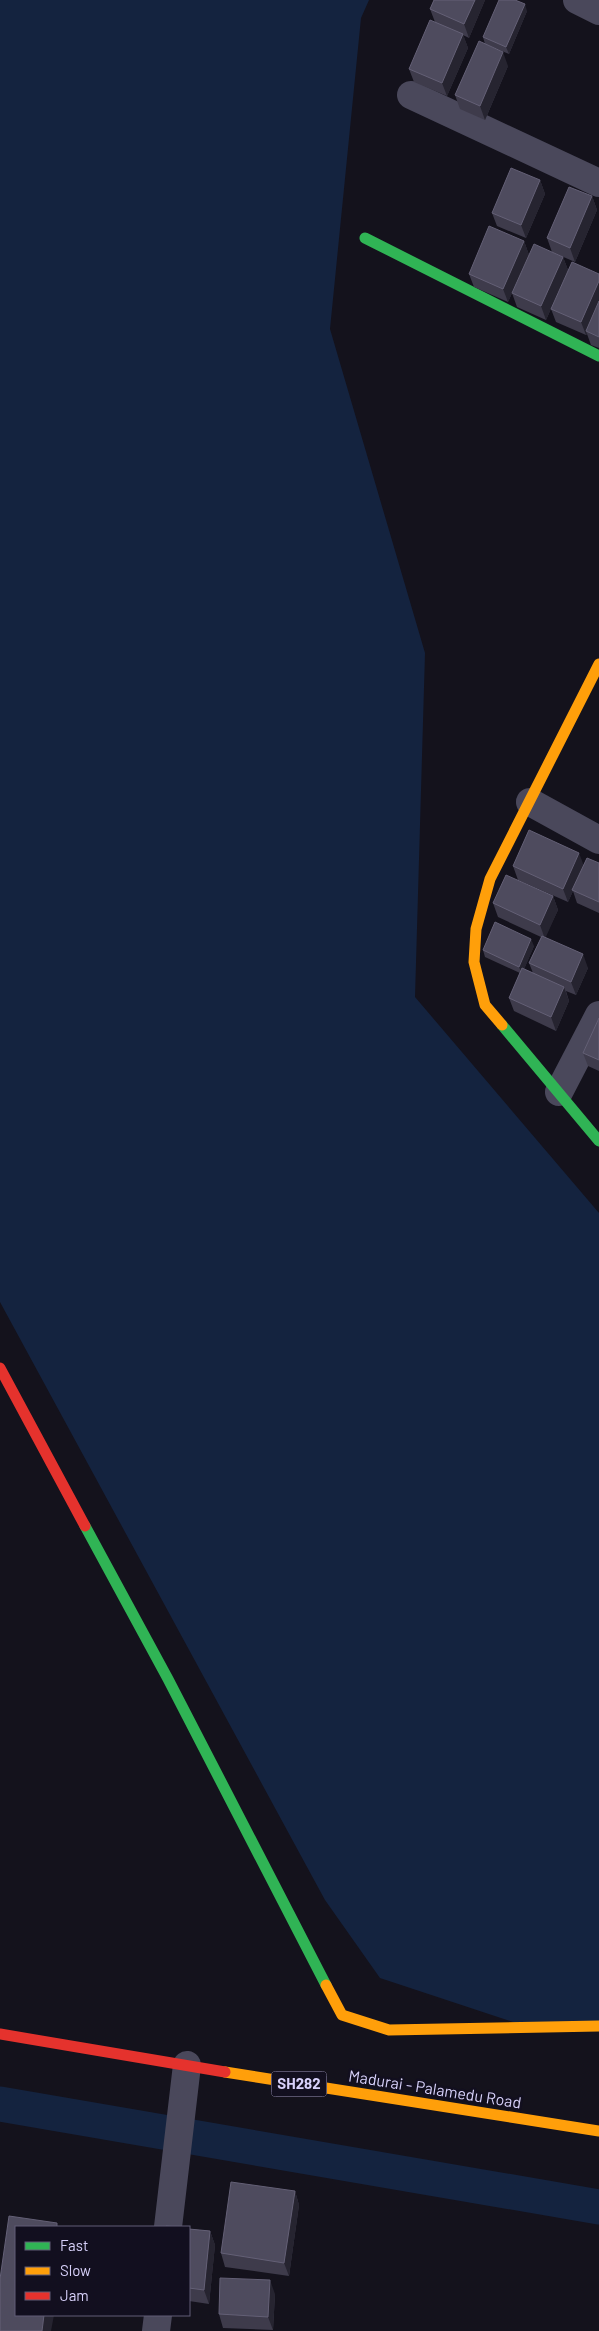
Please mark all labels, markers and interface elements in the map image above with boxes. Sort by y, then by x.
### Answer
street label: Madurai - Palamedu Road [347,2065,523,2112]
road number: SH282 [272,2072,326,2096]
legend [15,2226,190,2316]
text: Fast [60,2236,88,2254]
text: Slow [60,2261,91,2279]
text: Jam [60,2286,89,2304]

